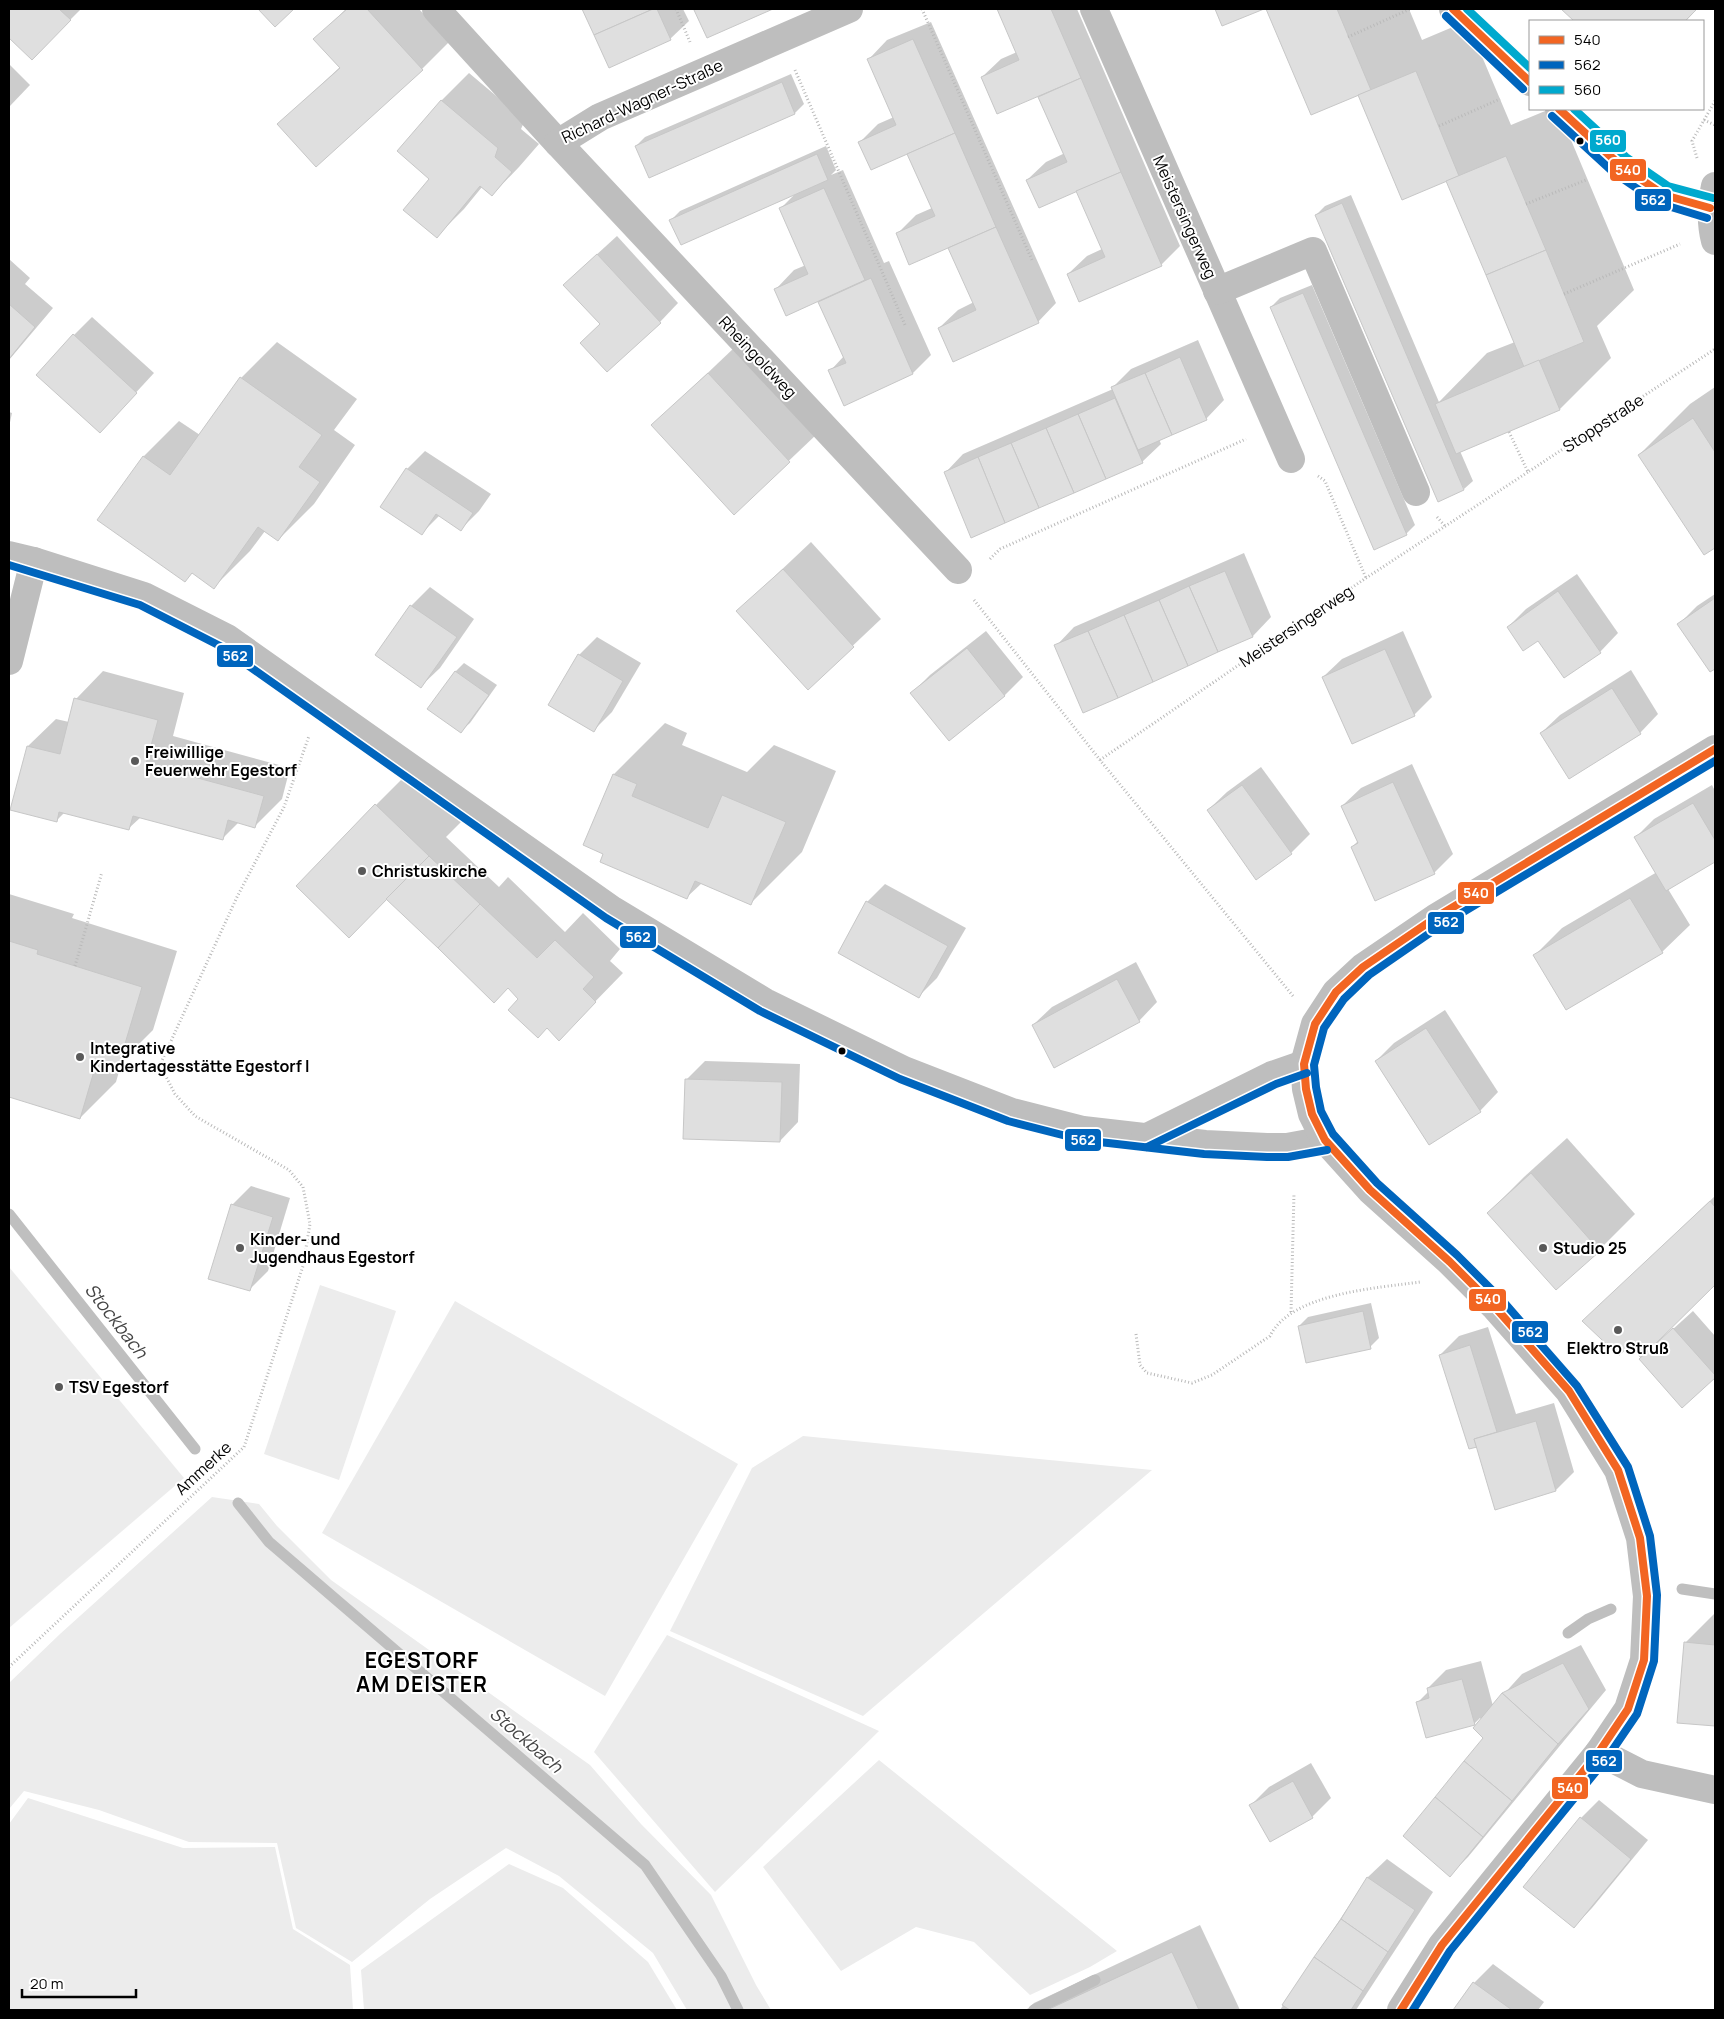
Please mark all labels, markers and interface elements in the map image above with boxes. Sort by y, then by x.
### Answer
legend [1529,20,1704,110]
text: 540 [1574,29,1601,50]
street label: Richard-Wagner-Straße [558,54,726,148]
text: 562 [1574,54,1601,75]
text: 560 [1574,79,1601,100]
line badge: 560 [1589,129,1627,153]
text: 560 [1595,130,1621,149]
unlabelled marker [1575,136,1585,146]
street label: Meistersingerweg [1148,152,1222,282]
line badge: 540 [1609,158,1647,182]
text: 540 [1615,160,1641,179]
line badge: 562 [1634,188,1672,212]
text: 562 [1640,190,1666,209]
street label: Rheingoldweg [714,311,802,403]
street label: Stoppstraße [1558,389,1648,457]
street label: Meistersingerweg [1235,580,1357,672]
line badge: 562 [216,644,254,668]
text: 562 [222,646,248,665]
place label: Freiwillige Feuerwehr Egestorf [145,741,297,781]
marker: Freiwillige Feuerwehr Egestorf [129,755,141,767]
place label: Christuskirche [372,860,487,882]
marker: Christuskirche [356,865,368,877]
line badge: 540 [1457,881,1495,905]
text: 540 [1463,883,1489,902]
line badge: 562 [1427,911,1465,935]
text: 562 [1433,912,1459,931]
line badge: 562 [619,925,657,949]
text: 562 [625,927,651,946]
place label: Integrative Kindertagesstätte Egestorf I [90,1037,309,1077]
unlabelled marker [837,1046,847,1056]
marker: Integrative Kindertagesstätte Egestorf I [74,1051,86,1063]
line badge: 562 [1064,1128,1102,1152]
text: 562 [1070,1130,1096,1149]
place label: Kinder- und Jugendhaus Egestorf [250,1228,414,1268]
place label: Studio 25 [1553,1237,1627,1259]
marker: Kinder- und Jugendhaus Egestorf [234,1242,246,1254]
marker: Studio 25 [1537,1242,1549,1254]
water label: Stockbach [80,1278,154,1364]
line badge: 540 [1468,1288,1507,1312]
text: 540 [1475,1289,1501,1308]
line badge: 562 [1511,1320,1549,1344]
text: 562 [1517,1322,1543,1341]
marker: Elektro Struß [1612,1324,1624,1336]
place label: Elektro Struß [1567,1337,1669,1359]
place label: TSV Egestorf [69,1376,169,1398]
marker: TSV Egestorf [53,1381,65,1393]
street label: Ammerke [170,1436,236,1500]
district label: EGESTORF AM DEISTER [356,1646,488,1698]
water label: Stockbach [485,1701,569,1778]
line badge: 562 [1585,1749,1623,1773]
text: 562 [1591,1751,1617,1770]
line badge: 540 [1551,1776,1589,1800]
text: 540 [1557,1778,1583,1797]
scale bar [22,1966,136,1998]
text: 20 m [30,1973,63,1994]

